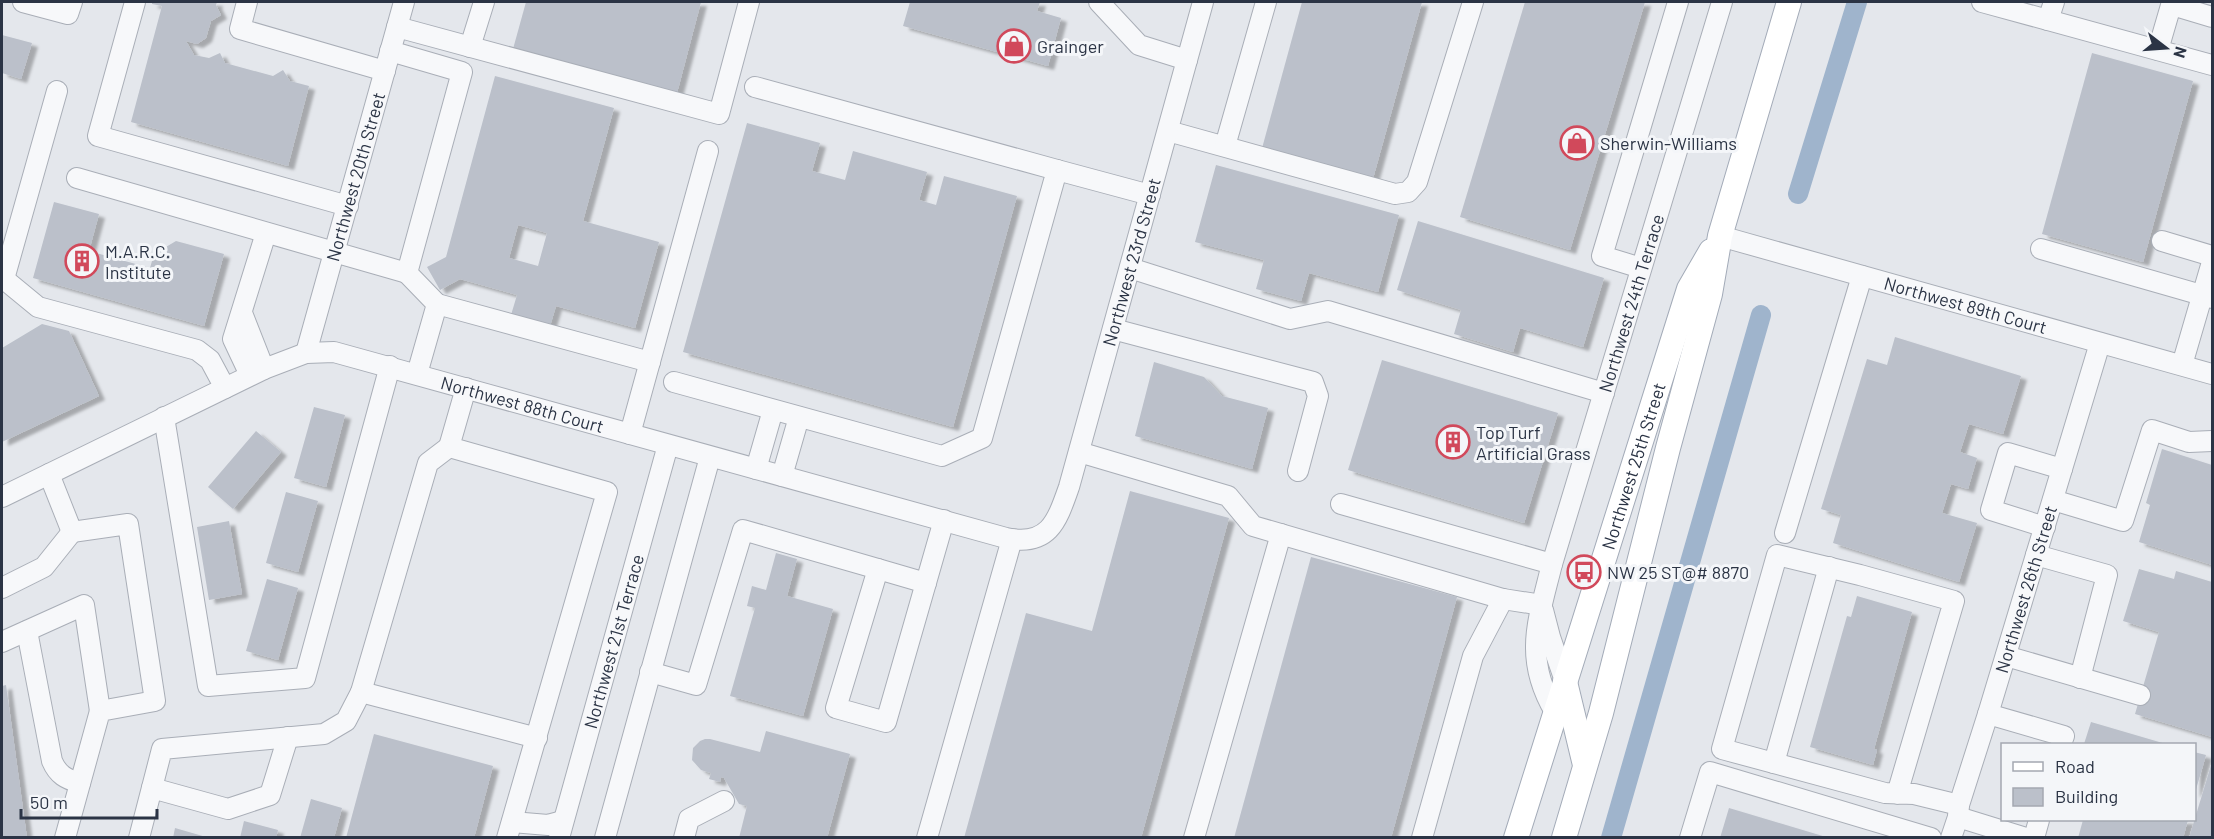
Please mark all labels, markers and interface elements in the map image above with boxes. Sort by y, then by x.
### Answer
north arrow [2136,18,2196,78]
shop icon: Grainger [996,28,1032,64]
place label: Grainger [1037,35,1104,57]
text: N [2170,45,2191,60]
street label: Northwest 20th Street [321,90,389,264]
shop icon: Sherwin-Williams [1559,125,1595,161]
place label: Sherwin-Williams [1600,132,1737,154]
street label: Northwest 23rd Street [1097,175,1165,349]
street label: Northwest 24th Terrace [1594,211,1668,395]
place label: M.A.R.C. Institute [105,240,171,283]
building icon: M.A.R.C. Institute [64,243,100,279]
street label: Northwest 89th Court [1882,272,2050,338]
street label: Northwest 88th Court [438,371,606,437]
street label: Northwest 25th Street [1597,380,1670,552]
place label: Top Turf Artificial Grass [1476,421,1591,464]
building icon: Top Turf Artificial Grass [1435,424,1471,460]
street label: Northwest 26th Street [1990,503,2061,676]
street label: Northwest 21st Terrace [579,552,648,731]
bus stop icon: NW 25 ST@# 8870 [1566,554,1602,590]
place label: NW 25 ST@# 8870 [1607,561,1749,583]
legend [2001,743,2196,821]
text: Road [2055,755,2095,777]
scale bar [21,782,158,820]
text: Building [2055,785,2118,807]
text: 50 m [30,791,68,813]

